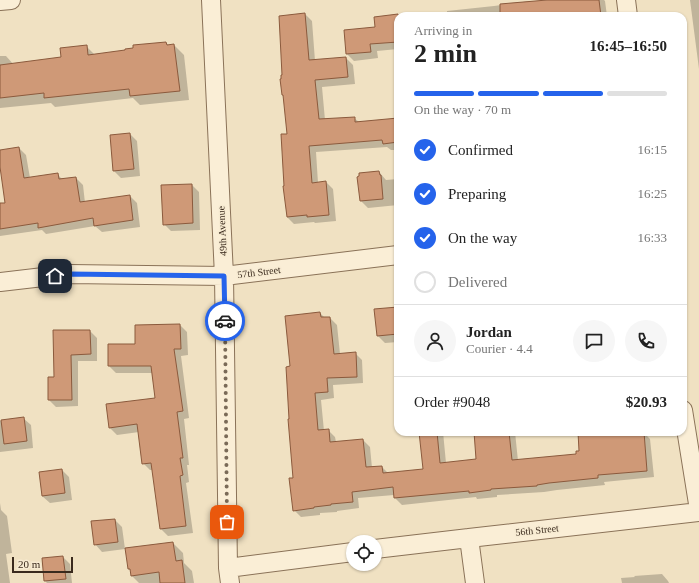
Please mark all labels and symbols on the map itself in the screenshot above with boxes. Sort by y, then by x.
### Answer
street label: 49th Avenue [215,205,229,256]
pin [38,259,72,293]
street label: 57th Street [237,264,282,280]
courier [205,301,245,341]
pin [210,505,244,539]
street label: 56th Street [515,522,559,538]
scale bar [12,555,73,574]

